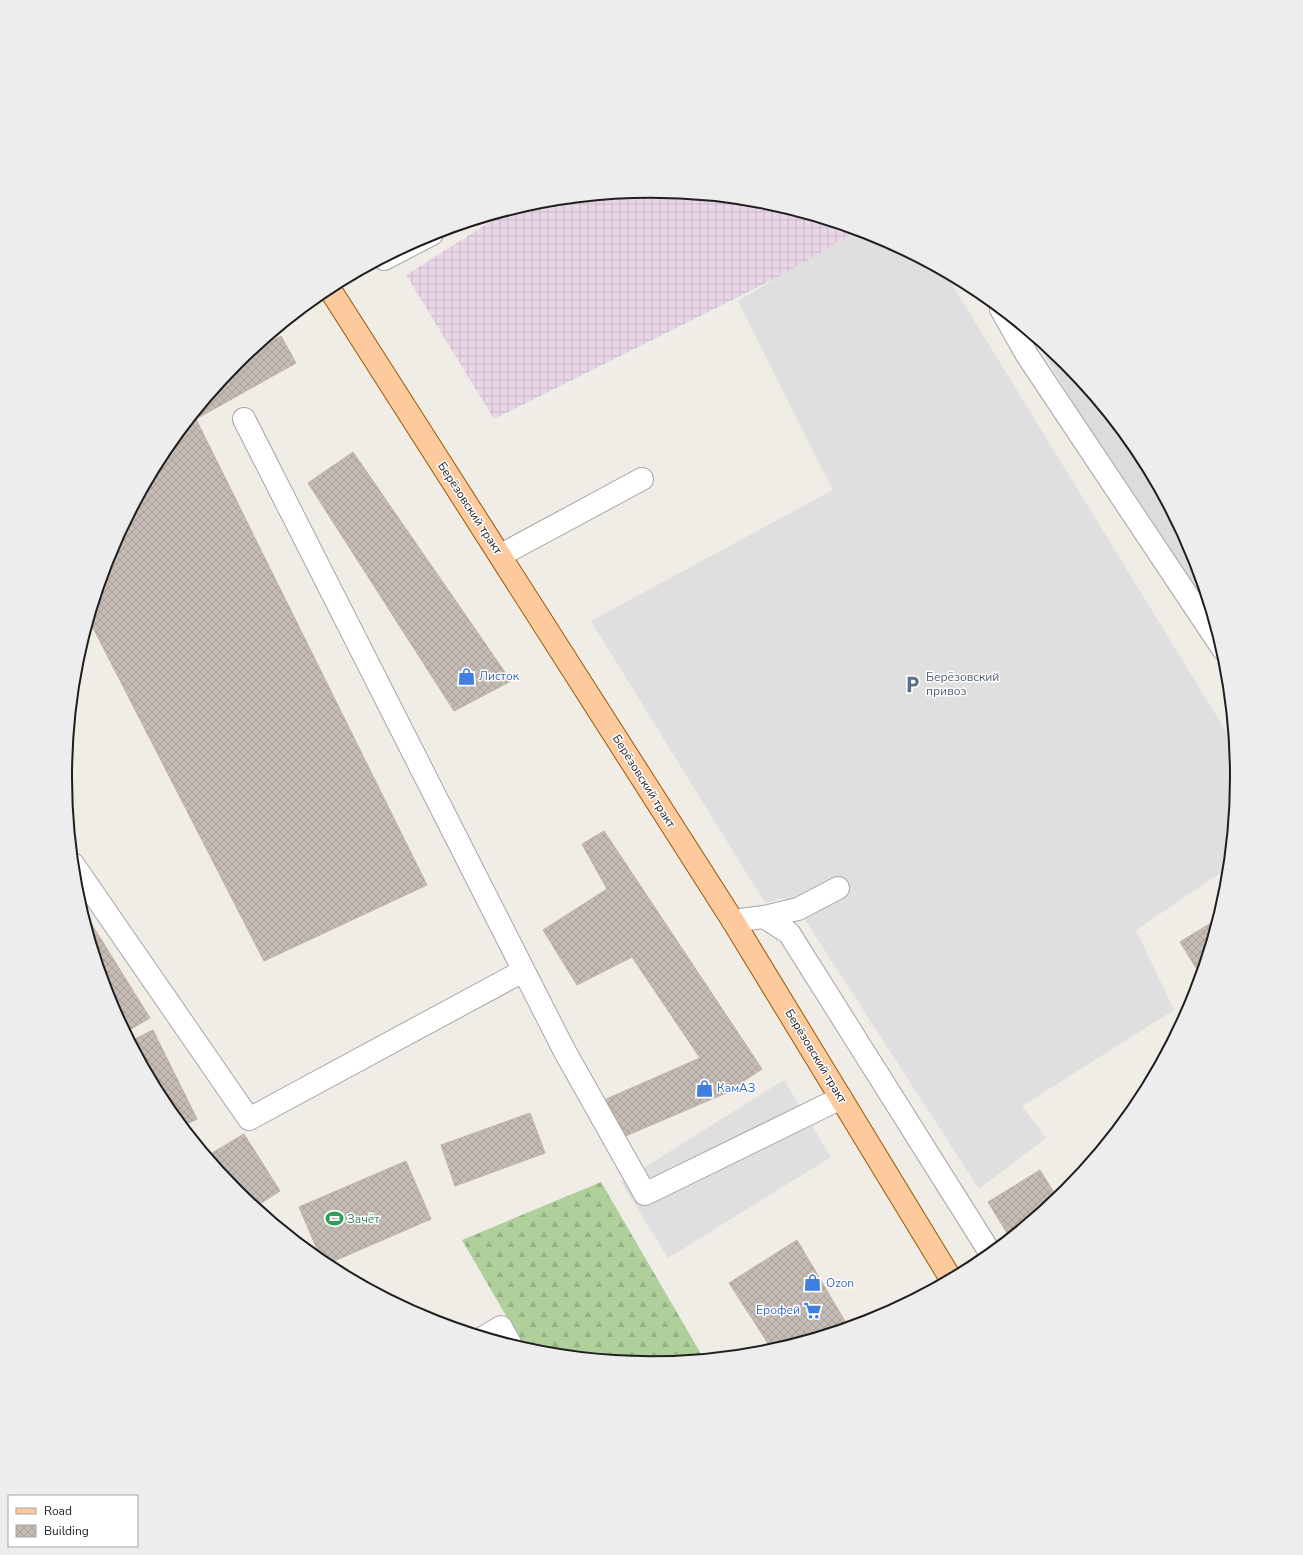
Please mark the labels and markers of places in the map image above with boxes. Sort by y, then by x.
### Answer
shop icon: Листок [456,666,476,686]
place label: Листок [479,668,520,684]
place label: Берёзовский привоз [926,669,999,699]
parking icon: Берёзовский привоз [903,674,923,694]
shop icon: КамАЗ [694,1078,714,1098]
place label: КамАЗ [717,1080,756,1096]
sports icon: Зачёт [324,1209,344,1229]
place label: Зачёт [347,1211,380,1227]
shop icon: Ozon [803,1273,823,1293]
place label: Ozon [826,1275,854,1291]
supermarket icon: Ерофей [803,1300,823,1320]
place label: Ерофей [756,1302,800,1318]

